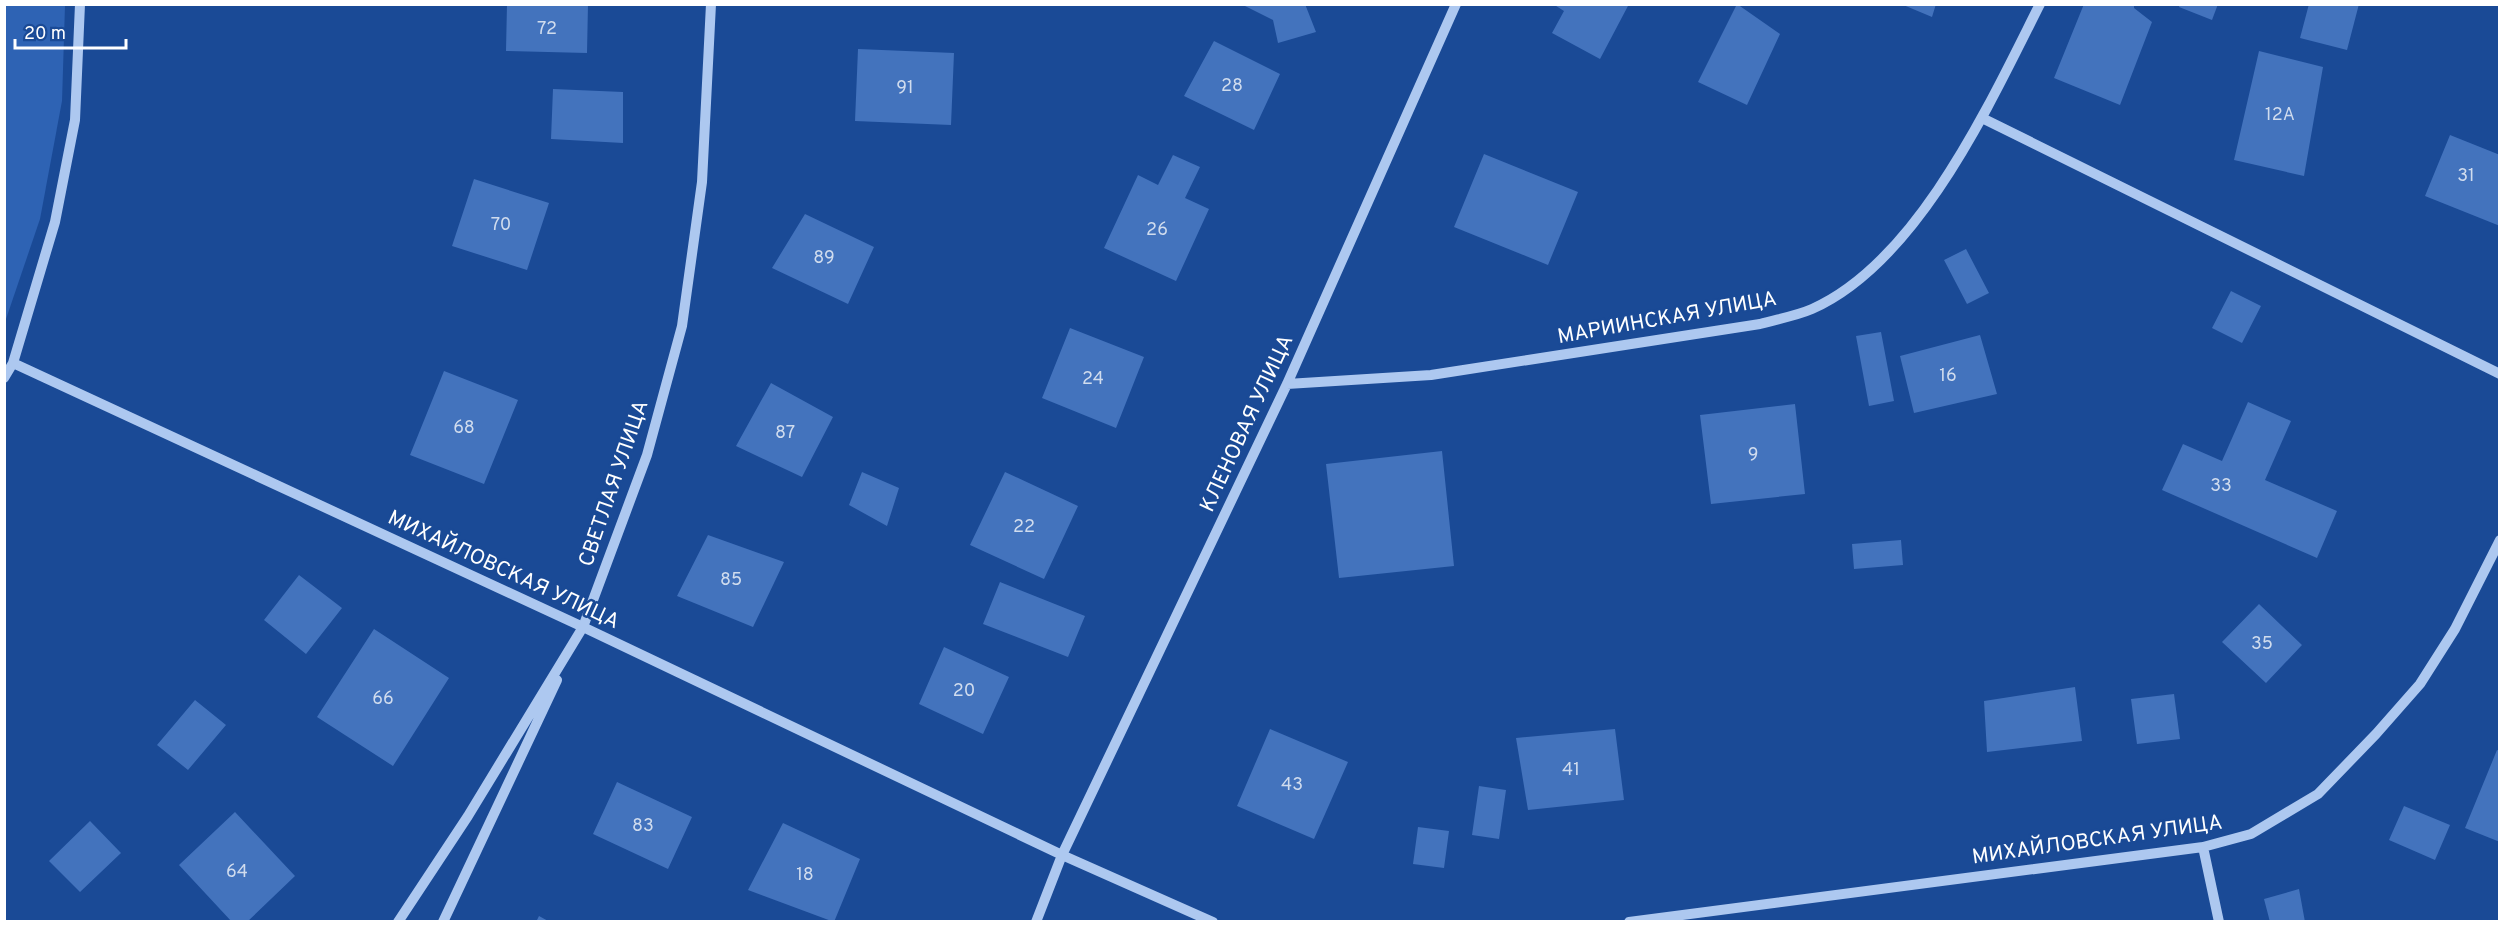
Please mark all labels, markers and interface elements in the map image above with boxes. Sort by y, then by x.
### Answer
scale bar [15,12,126,50]
house number: 72 [537,18,557,41]
text: 20 m [24,23,66,46]
house number: 28 [1221,75,1243,98]
house number: 91 [896,77,914,100]
house number: 12А [2265,104,2295,127]
house number: 31 [2457,165,2475,188]
house number: 70 [491,214,511,237]
house number: 26 [1146,219,1168,242]
house number: 89 [813,247,835,270]
street label: МАРИИНСКАЯ УЛИЦА [1555,286,1779,351]
street label: КЛЕНОВАЯ УЛИЦА [1194,331,1300,517]
house number: 16 [1939,365,1957,388]
house number: 24 [1082,368,1104,391]
street label: СВЕТЛАЯ УЛИЦА [573,397,656,570]
house number: 68 [453,417,475,440]
house number: 87 [775,422,795,445]
house number: 9 [1748,444,1758,467]
house number: 33 [2210,475,2232,498]
street label: МИХАЙЛОВСКАЯ УЛИЦА [383,504,624,636]
house number: 22 [1013,516,1035,539]
house number: 85 [720,569,742,592]
house number: 35 [2251,633,2273,656]
house number: 20 [953,680,975,703]
house number: 66 [372,688,394,711]
house number: 41 [1562,759,1580,782]
house number: 43 [1281,774,1303,797]
street label: МИХАЙЛОВСКАЯ УЛИЦА [1970,809,2224,871]
house number: 83 [632,815,654,838]
house number: 64 [226,861,248,884]
house number: 18 [796,864,814,887]

